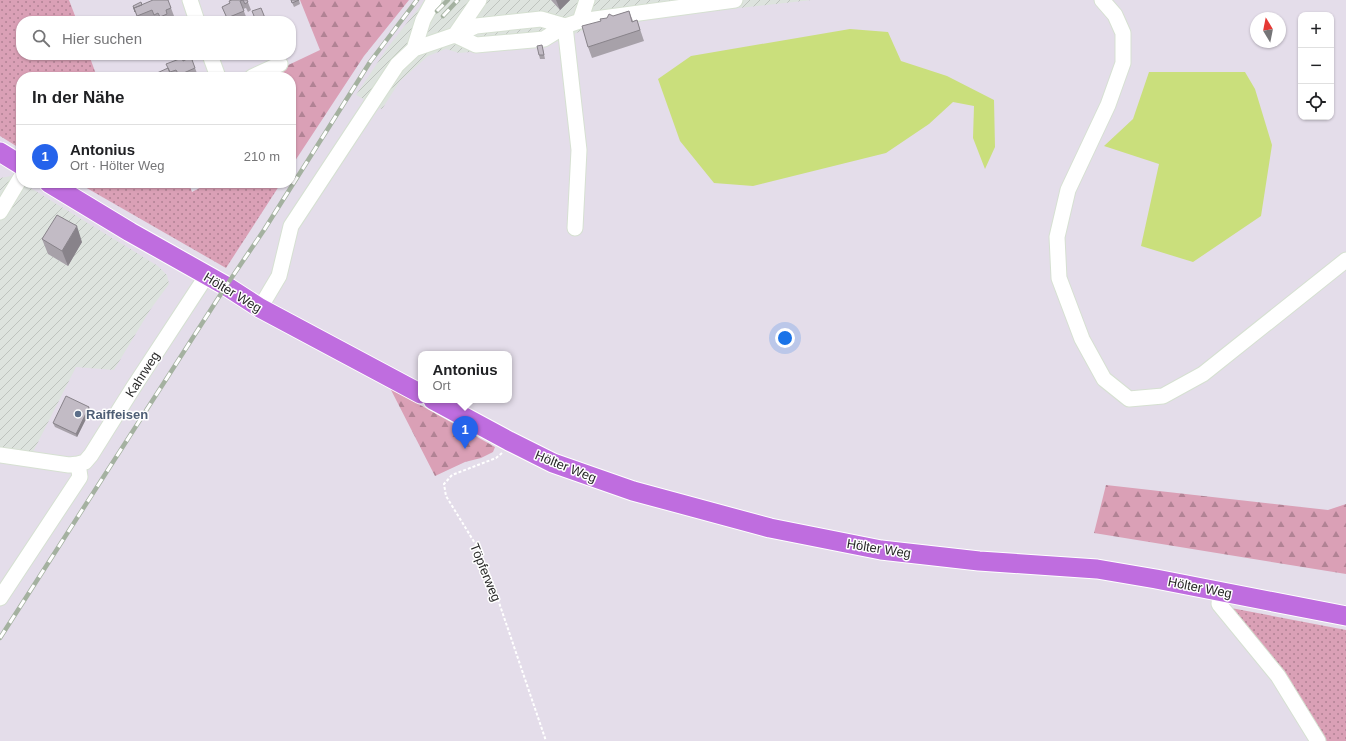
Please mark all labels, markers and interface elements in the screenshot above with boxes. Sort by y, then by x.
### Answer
north arrow [1250,12,1286,48]
map controls [1298,12,1334,120]
button: + [1298,12,1334,48]
search box [16,16,296,60]
icon: search [30,27,52,49]
text: Hier suchen [62,30,142,47]
button: − [1298,48,1334,84]
button: locate [1298,84,1334,120]
text: In der Nähe [32,88,125,107]
text: Antonius [70,141,135,158]
text: 1 [41,149,49,164]
text: 210 m [244,149,280,164]
text: Ort · Hölter Weg [70,158,164,173]
street label: Hölter Weg [201,269,264,316]
your location [775,328,795,348]
street label: Kahrweg [122,349,163,400]
popup [418,351,512,403]
text: Antonius [433,361,498,378]
text: Ort [433,378,451,393]
place label: Raiffeisen [86,407,148,422]
marker: Raiffeisen [73,409,83,419]
pin: 1 [452,416,478,449]
street label: Hölter Weg [533,447,599,486]
street label: Hölter Weg [846,536,912,561]
street label: Töpferweg [467,541,504,603]
street label: Hölter Weg [1167,574,1233,601]

